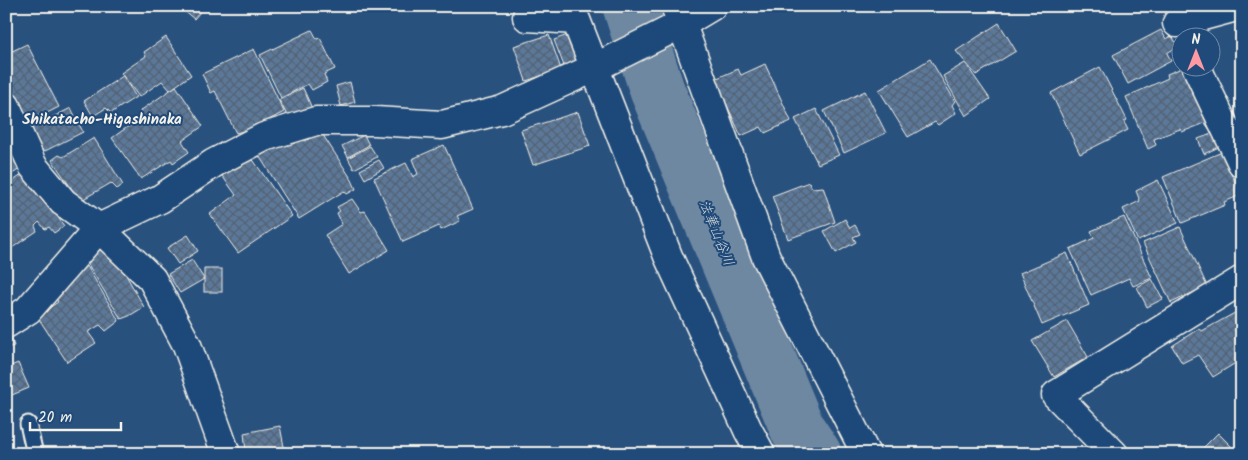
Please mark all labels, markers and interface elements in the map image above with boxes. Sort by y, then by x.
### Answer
north arrow [1170,28,1220,78]
text: N [1192,29,1201,51]
district label: Shikatacho-Higashinaka [22,108,182,132]
water label: 法華山谷川 [693,196,739,270]
scale bar [30,400,121,432]
text: 20 m [38,406,72,430]

